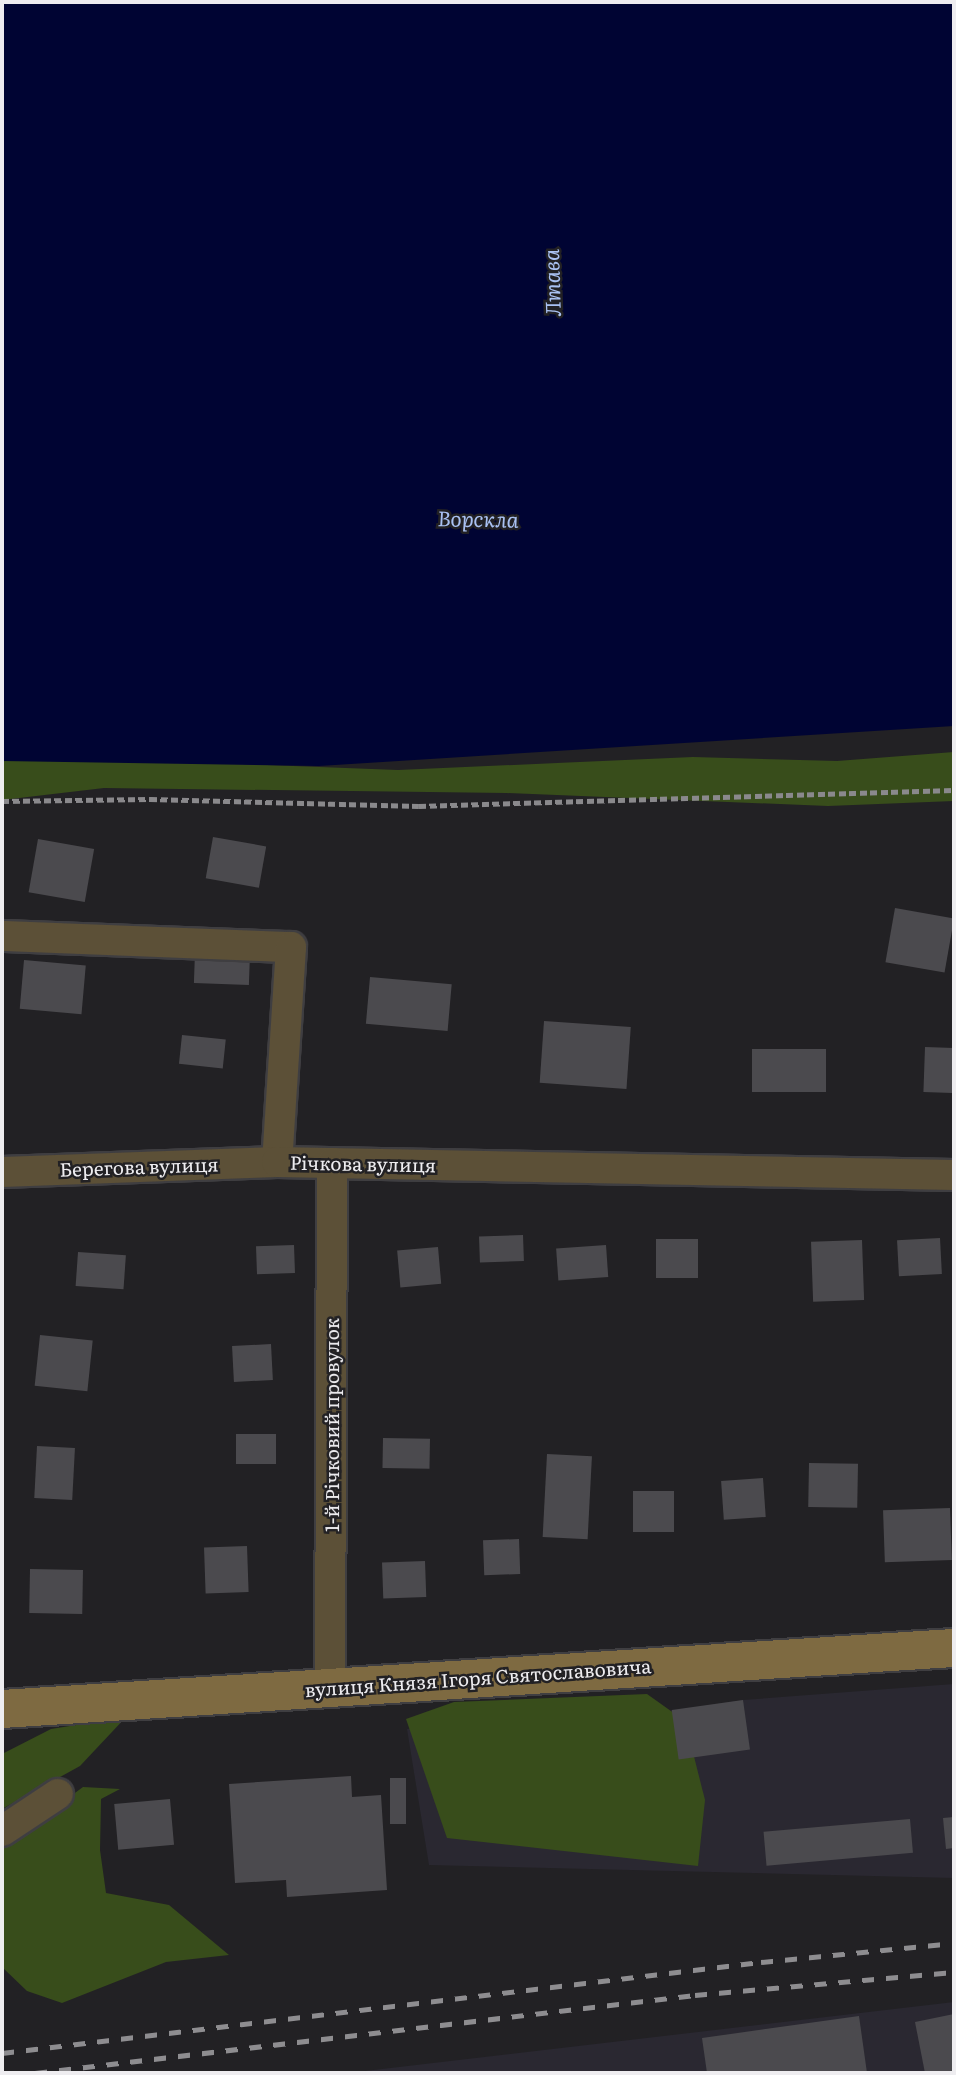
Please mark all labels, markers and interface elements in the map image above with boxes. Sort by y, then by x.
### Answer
water label: Лтава [537,249,565,317]
water label: Ворскла [437,505,519,531]
street label: Річкова вулиця [290,1151,436,1177]
street label: Берегова вулиця [59,1153,219,1181]
street label: 1-й Річковий провулок [321,1318,343,1532]
street label: вулиця Князя Ігоря Святославовича [304,1655,652,1701]

